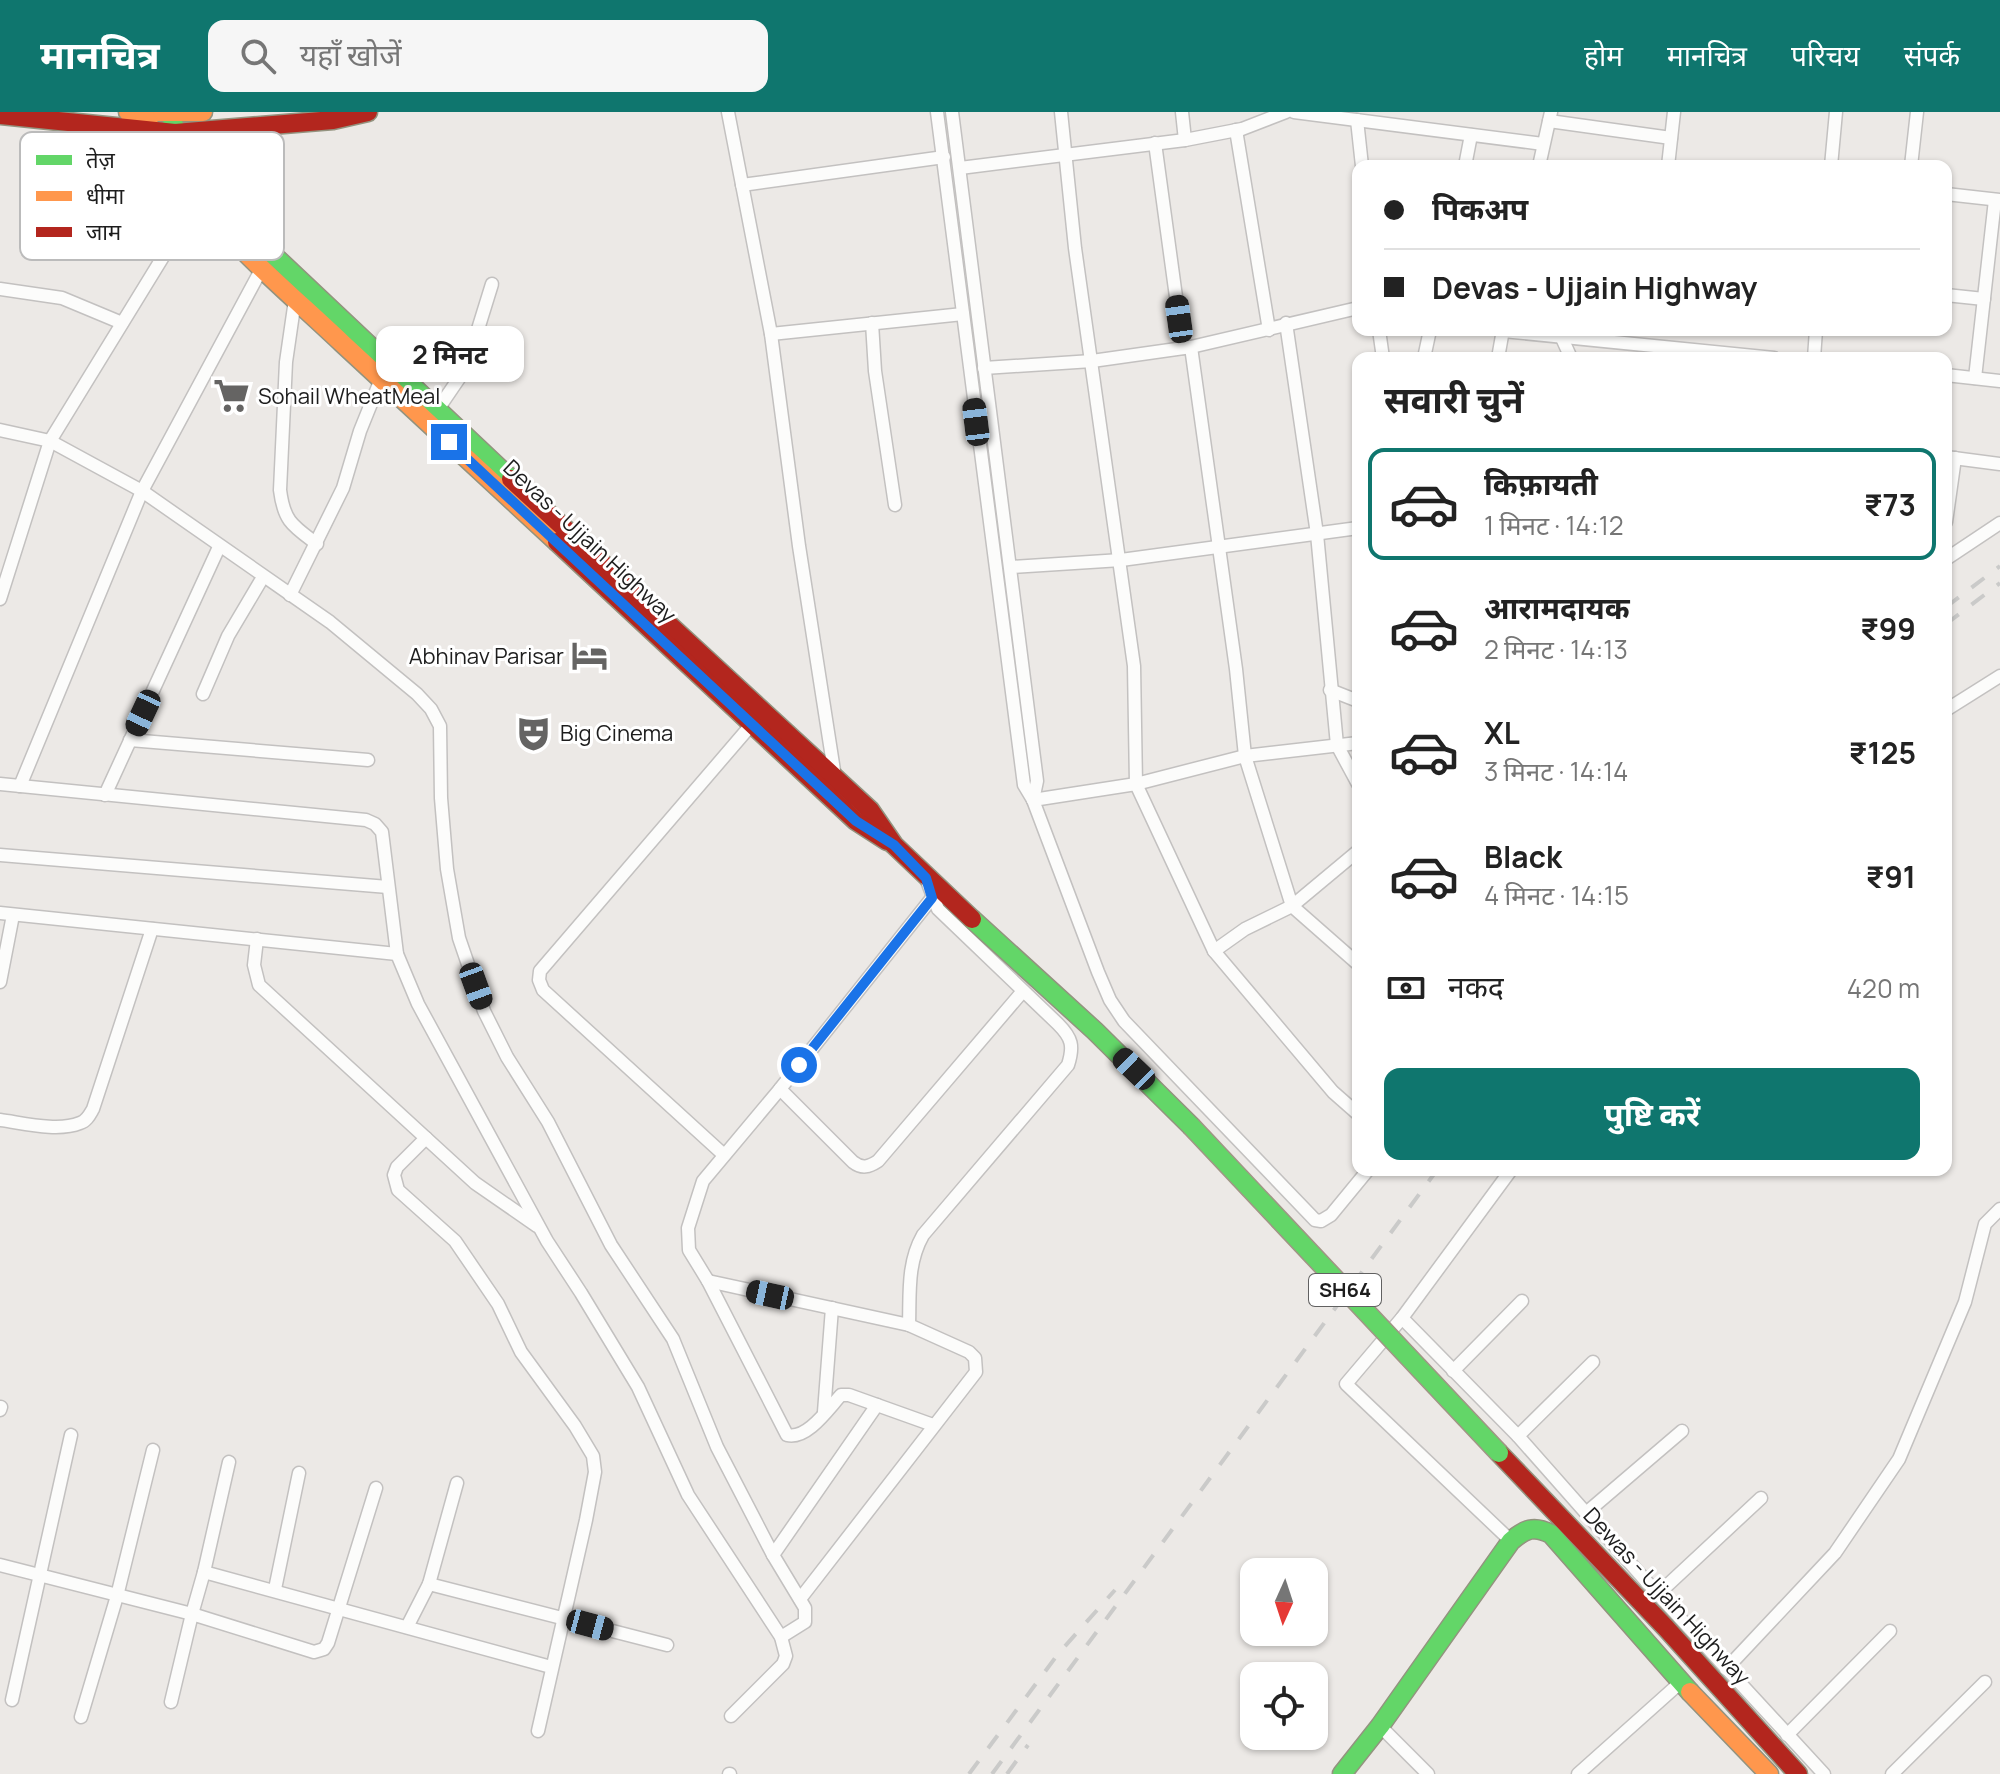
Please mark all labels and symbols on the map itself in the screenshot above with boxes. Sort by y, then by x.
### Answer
legend [20,132,284,260]
text: तेज़ [86,145,116,175]
text: धीमा [86,181,124,211]
text: जाम [86,217,122,247]
car [1164,294,1194,344]
callout: 2 मिनट [375,326,523,382]
supermarket icon: Sohail WheatMeal [213,377,251,415]
place label: Sohail WheatMeal [258,381,440,411]
car [961,397,991,447]
route end [431,424,467,460]
street label: Devas - Ujjain Highway [497,453,683,629]
hotel icon: Abhinav Parisar [571,637,609,675]
place label: Abhinav Parisar [409,641,564,671]
car [122,686,164,740]
theatre icon: Big Cinema [515,714,553,752]
place label: Big Cinema [560,718,673,748]
car [457,959,495,1013]
car [1108,1044,1160,1094]
route start [781,1047,817,1083]
road number: SH64 [1309,1274,1381,1306]
car [744,1278,796,1312]
street label: Dewas - Ujjain Highway [1577,1501,1757,1691]
north arrow [1240,1558,1328,1646]
car [564,1607,616,1643]

